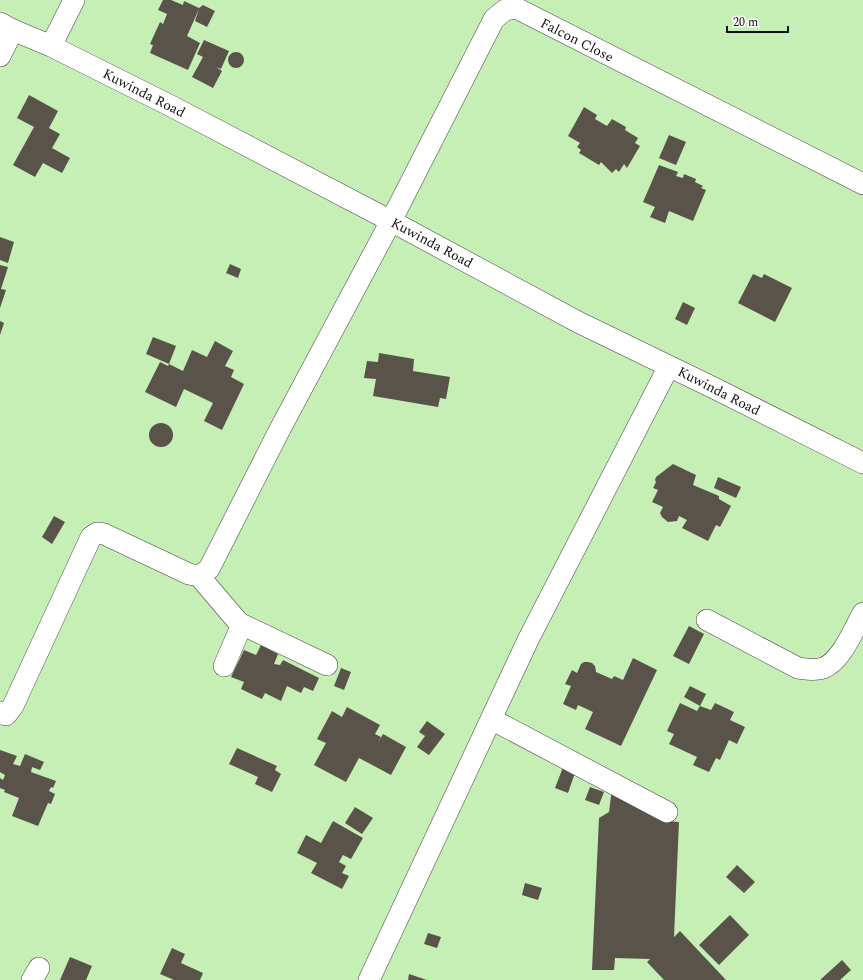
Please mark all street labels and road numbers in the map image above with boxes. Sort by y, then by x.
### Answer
street label: Falcon Close [537,13,618,68]
street label: Kuwinda Road [99,63,189,123]
street label: Kuwinda Road [387,213,477,274]
street label: Kuwinda Road [674,361,764,421]

